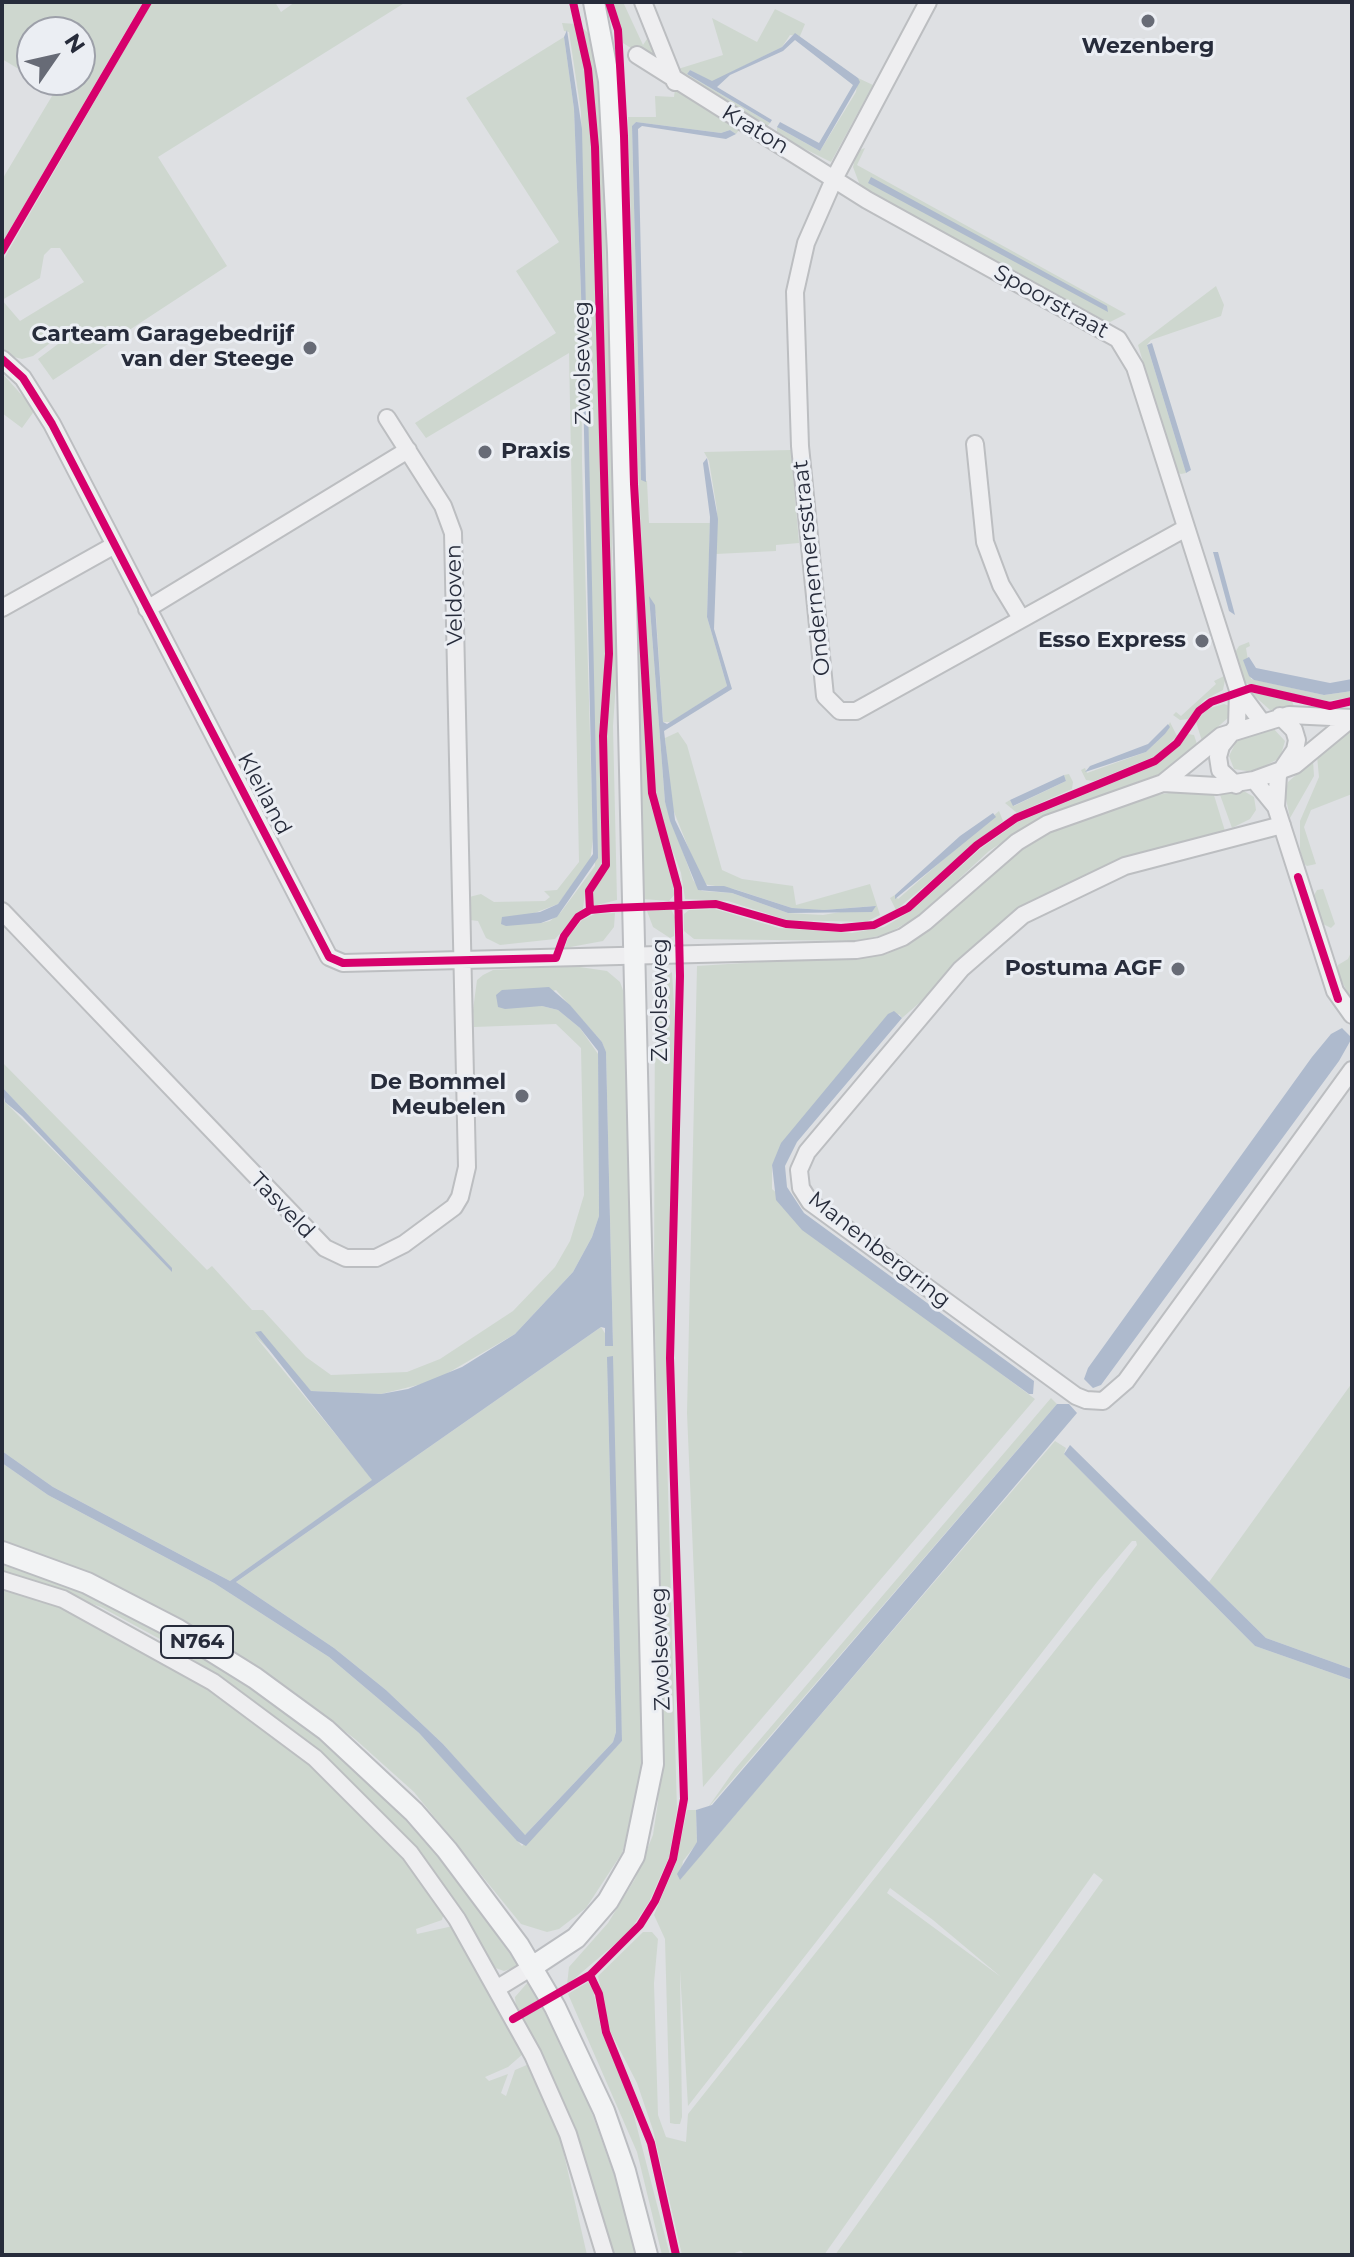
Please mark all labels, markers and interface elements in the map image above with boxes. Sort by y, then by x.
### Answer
marker: Wezenberg [1139,12,1157,30]
north arrow [16,16,96,96]
text: N [58,28,91,58]
place label: Wezenberg [1082,34,1214,60]
street label: Kraton [717,100,793,160]
street label: Spoorstraat [989,260,1113,344]
street label: Zwolseweg [569,301,597,425]
place label: Carteam Garagebedrijf van der Steege [31,322,294,374]
marker: Carteam Garagebedrijf van der Steege [301,339,319,357]
place label: Praxis [501,439,570,465]
marker: Praxis [476,443,494,461]
street label: Ondernemersstraat [788,459,836,677]
street label: Veldoven [441,544,469,646]
place label: Esso Express [1038,628,1186,654]
marker: Esso Express [1193,632,1211,650]
street label: Kleiland [231,748,297,840]
street label: Zwolseweg [648,938,674,1062]
place label: Postuma AGF [1005,956,1162,982]
marker: Postuma AGF [1169,960,1187,978]
place label: De Bommel Meubelen [370,1070,506,1122]
marker: De Bommel Meubelen [513,1087,531,1105]
street label: Tasveld [244,1168,320,1244]
street label: Manenbergring [803,1186,955,1314]
street label: Zwolseweg [646,1587,676,1711]
road number: N764 [161,1626,233,1658]

